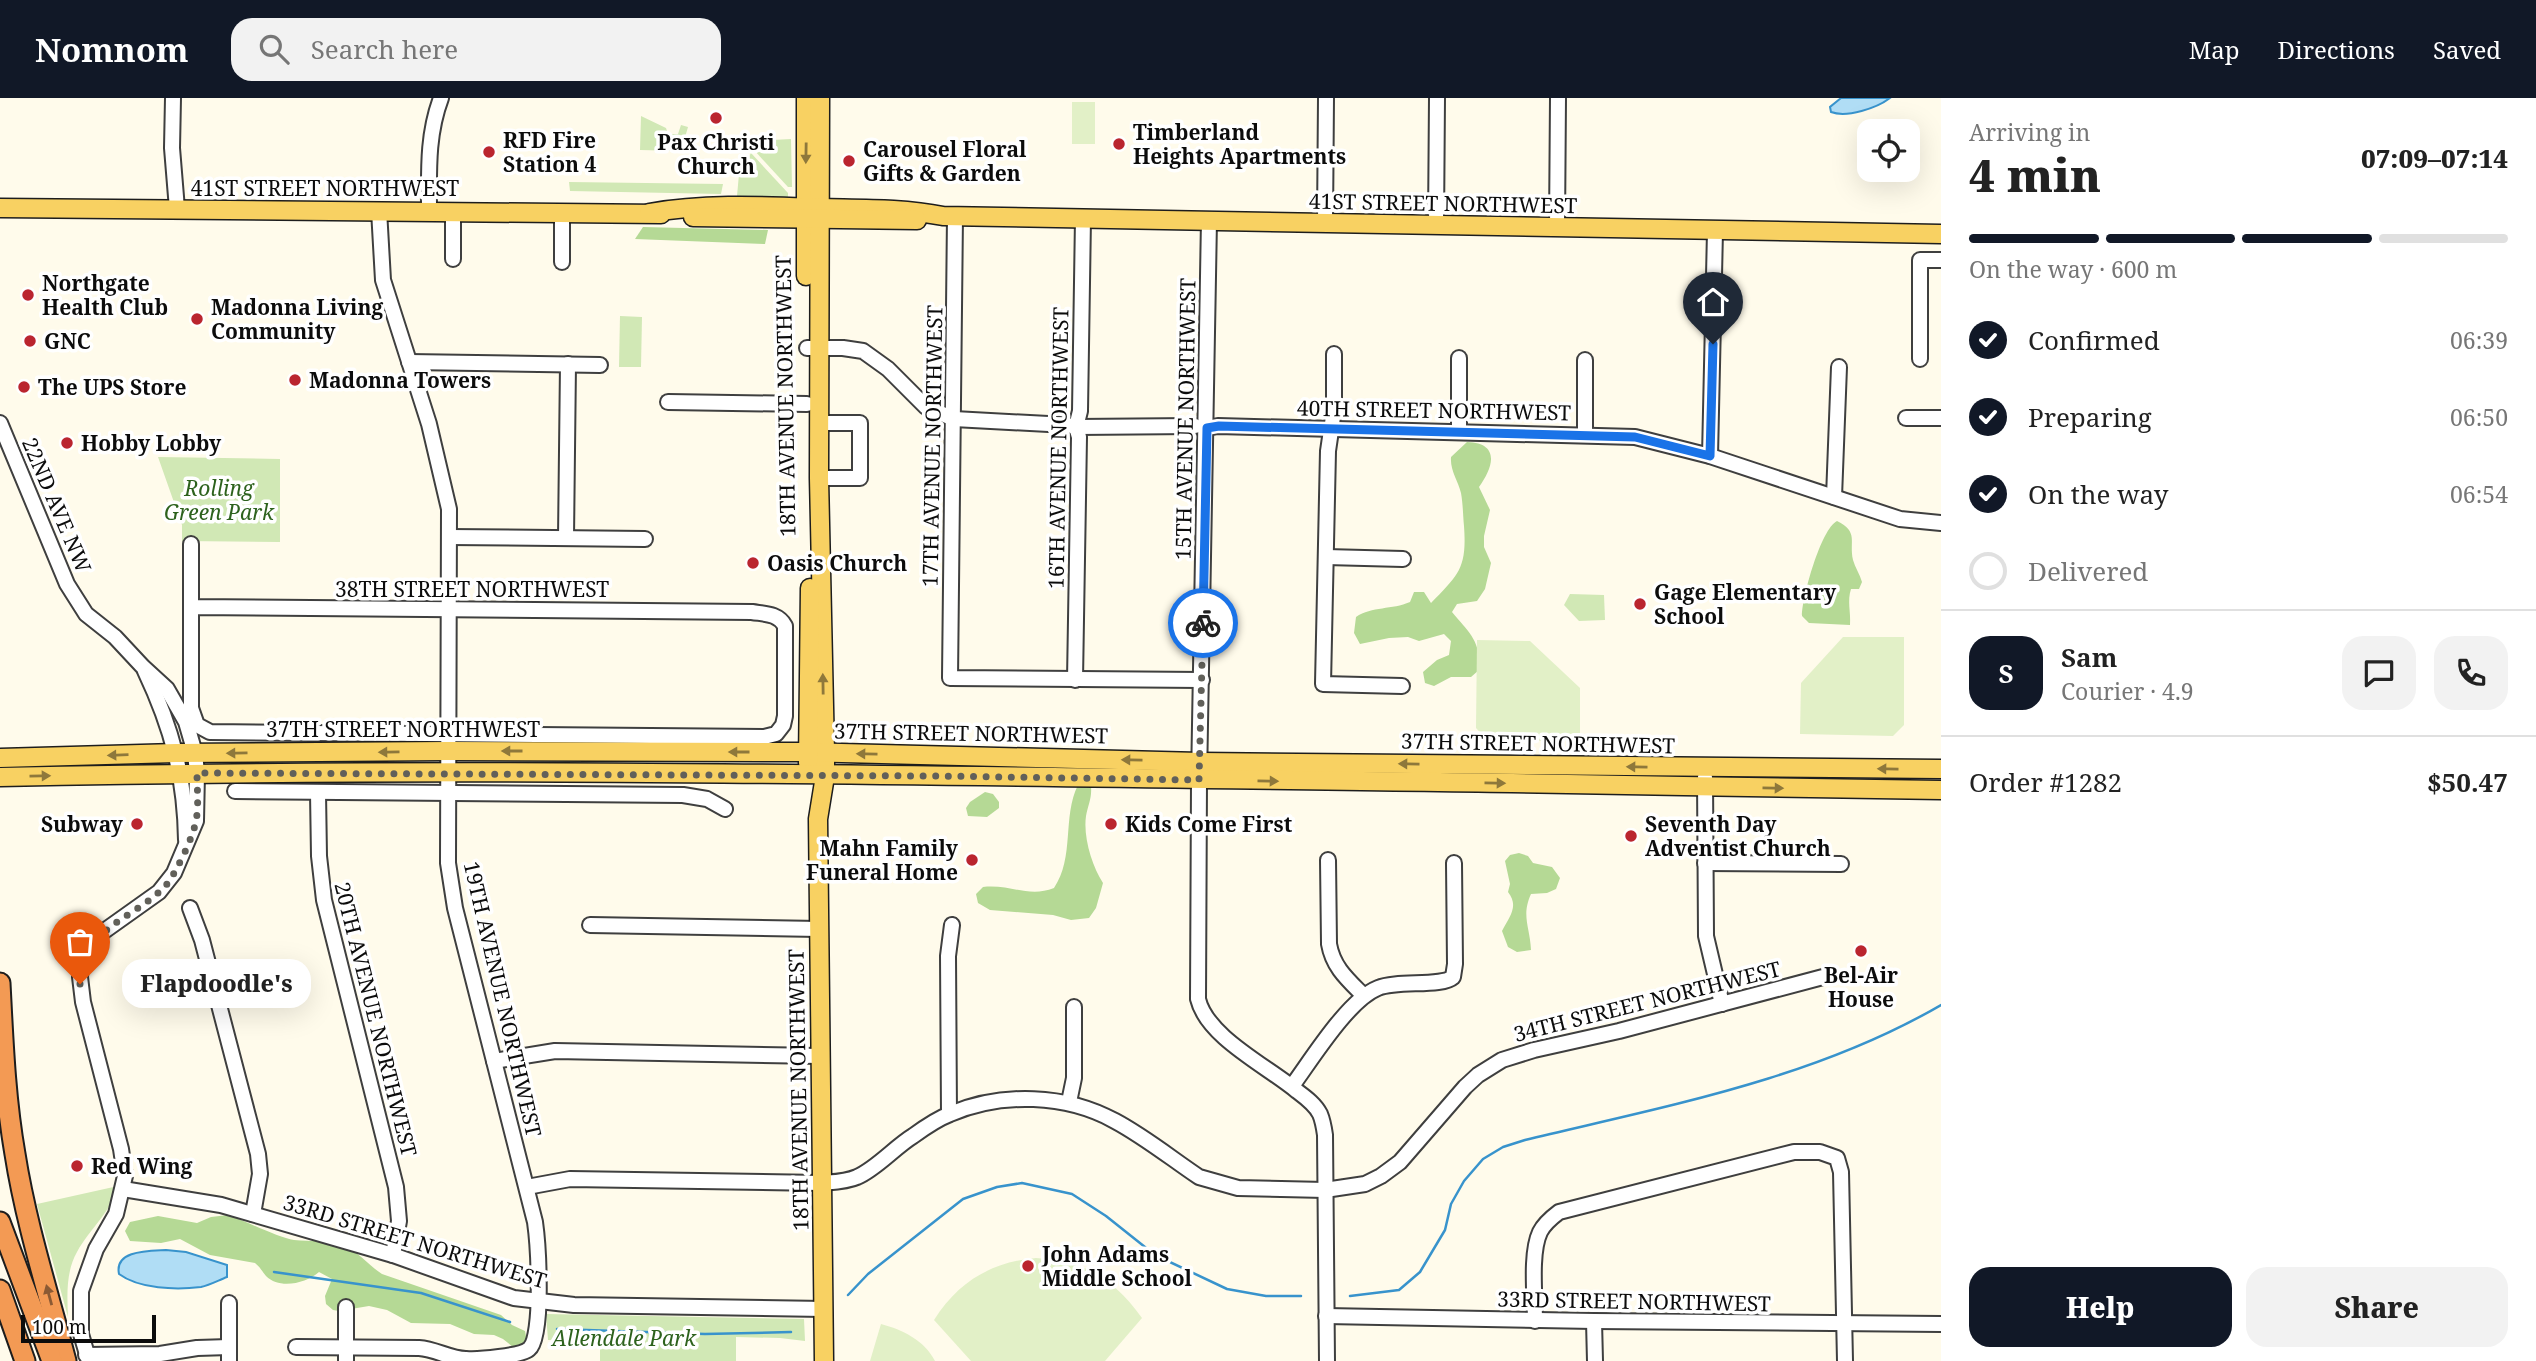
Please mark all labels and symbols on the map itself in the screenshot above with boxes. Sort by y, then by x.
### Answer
marker: Pax Christi Church [708,110,724,126]
place label: Timberland Heights Apartments [1133,118,1346,170]
place label: RFD Fire Station 4 [503,126,597,178]
place label: Pax Christi Church [657,128,775,180]
place label: Carousel Floral Gifts & Garden [863,135,1027,187]
marker: Timberland Heights Apartments [1111,136,1127,152]
one-way arrow [800,142,811,164]
marker: RFD Fire Station 4 [481,144,497,160]
marker: Carousel Floral Gifts & Garden [841,153,857,169]
street label: 41ST STREET NORTHWEST [191,174,459,202]
street label: 41ST STREET NORTHWEST [1309,187,1578,219]
street label: 18TH AVENUE NORTHWEST [769,255,801,537]
place label: Northgate Health Club [42,269,168,321]
pin [1683,272,1743,344]
street label: 15TH AVENUE NORTHWEST [1169,278,1201,560]
marker: Northgate Health Club [20,287,36,303]
place label: Madonna Living Community [211,293,383,345]
street label: 17TH AVENUE NORTHWEST [916,305,948,587]
street label: 16TH AVENUE NORTHWEST [1042,307,1074,589]
marker: Madonna Living Community [189,311,205,327]
place label: GNC [44,327,91,355]
marker: GNC [22,333,38,349]
place label: Madonna Towers [309,366,491,394]
marker: Madonna Towers [287,372,303,388]
place label: The UPS Store [38,373,186,401]
marker: The UPS Store [16,379,32,395]
street label: 40TH STREET NORTHWEST [1297,394,1571,426]
place label: Hobby Lobby [81,429,222,457]
street label: 22ND AVE NW [16,433,98,577]
marker: Hobby Lobby [59,435,75,451]
park label: Rolling Green Park [164,474,275,526]
place label: Oasis Church [767,549,907,577]
marker: Oasis Church [745,555,761,571]
street label: 38TH STREET NORTHWEST [335,575,609,603]
place label: Gage Elementary School [1654,578,1837,630]
courier [1168,588,1238,658]
marker: Gage Elementary School [1632,596,1648,612]
one-way arrow [817,673,829,695]
street label: 37TH STREET NORTHWEST [266,715,540,743]
street label: 37TH STREET NORTHWEST [834,717,1108,749]
street label: 37TH STREET NORTHWEST [1401,727,1675,759]
one-way arrow [500,745,522,757]
one-way arrow [378,746,400,757]
one-way arrow [728,746,750,758]
one-way arrow [226,747,248,759]
one-way arrow [855,748,877,759]
one-way arrow [107,749,129,761]
one-way arrow [1121,754,1143,766]
one-way arrow [1398,758,1420,770]
one-way arrow [1626,761,1648,772]
one-way arrow [1877,763,1899,775]
one-way arrow [29,770,51,782]
one-way arrow [1257,775,1279,787]
one-way arrow [1484,777,1506,789]
one-way arrow [1762,782,1784,794]
place label: Subway [41,810,124,838]
place label: Kids Come First [1125,810,1293,838]
place label: Seventh Day Adventist Church [1645,810,1831,862]
marker: Subway [129,816,145,832]
marker: Kids Come First [1103,816,1119,832]
marker: Seventh Day Adventist Church [1623,828,1639,844]
place label: Mahn Family Funeral Home [806,834,959,886]
marker: Mahn Family Funeral Home [964,852,980,868]
street label: 19TH AVENUE NORTHWEST [458,859,548,1140]
street label: 20TH AVENUE NORTHWEST [328,879,424,1159]
pin [50,912,110,984]
marker: Bel-Air House [1853,943,1869,959]
street label: 18TH AVENUE NORTHWEST [782,949,814,1231]
street label: 34TH STREET NORTHWEST [1511,954,1783,1048]
callout: Flapdoodle's [122,960,311,1008]
place label: Bel-Air House [1824,961,1898,1013]
place label: Red Wing [91,1152,193,1180]
marker: Red Wing [69,1158,85,1174]
street label: 33RD STREET NORTHWEST [280,1188,550,1294]
place label: John Adams Middle School [1041,1240,1193,1292]
marker: John Adams Middle School [1020,1258,1036,1274]
one-way arrow [43,1284,54,1306]
street label: 33RD STREET NORTHWEST [1497,1285,1771,1317]
scale bar [21,1312,156,1344]
park label: Allendale Park [550,1324,697,1352]

